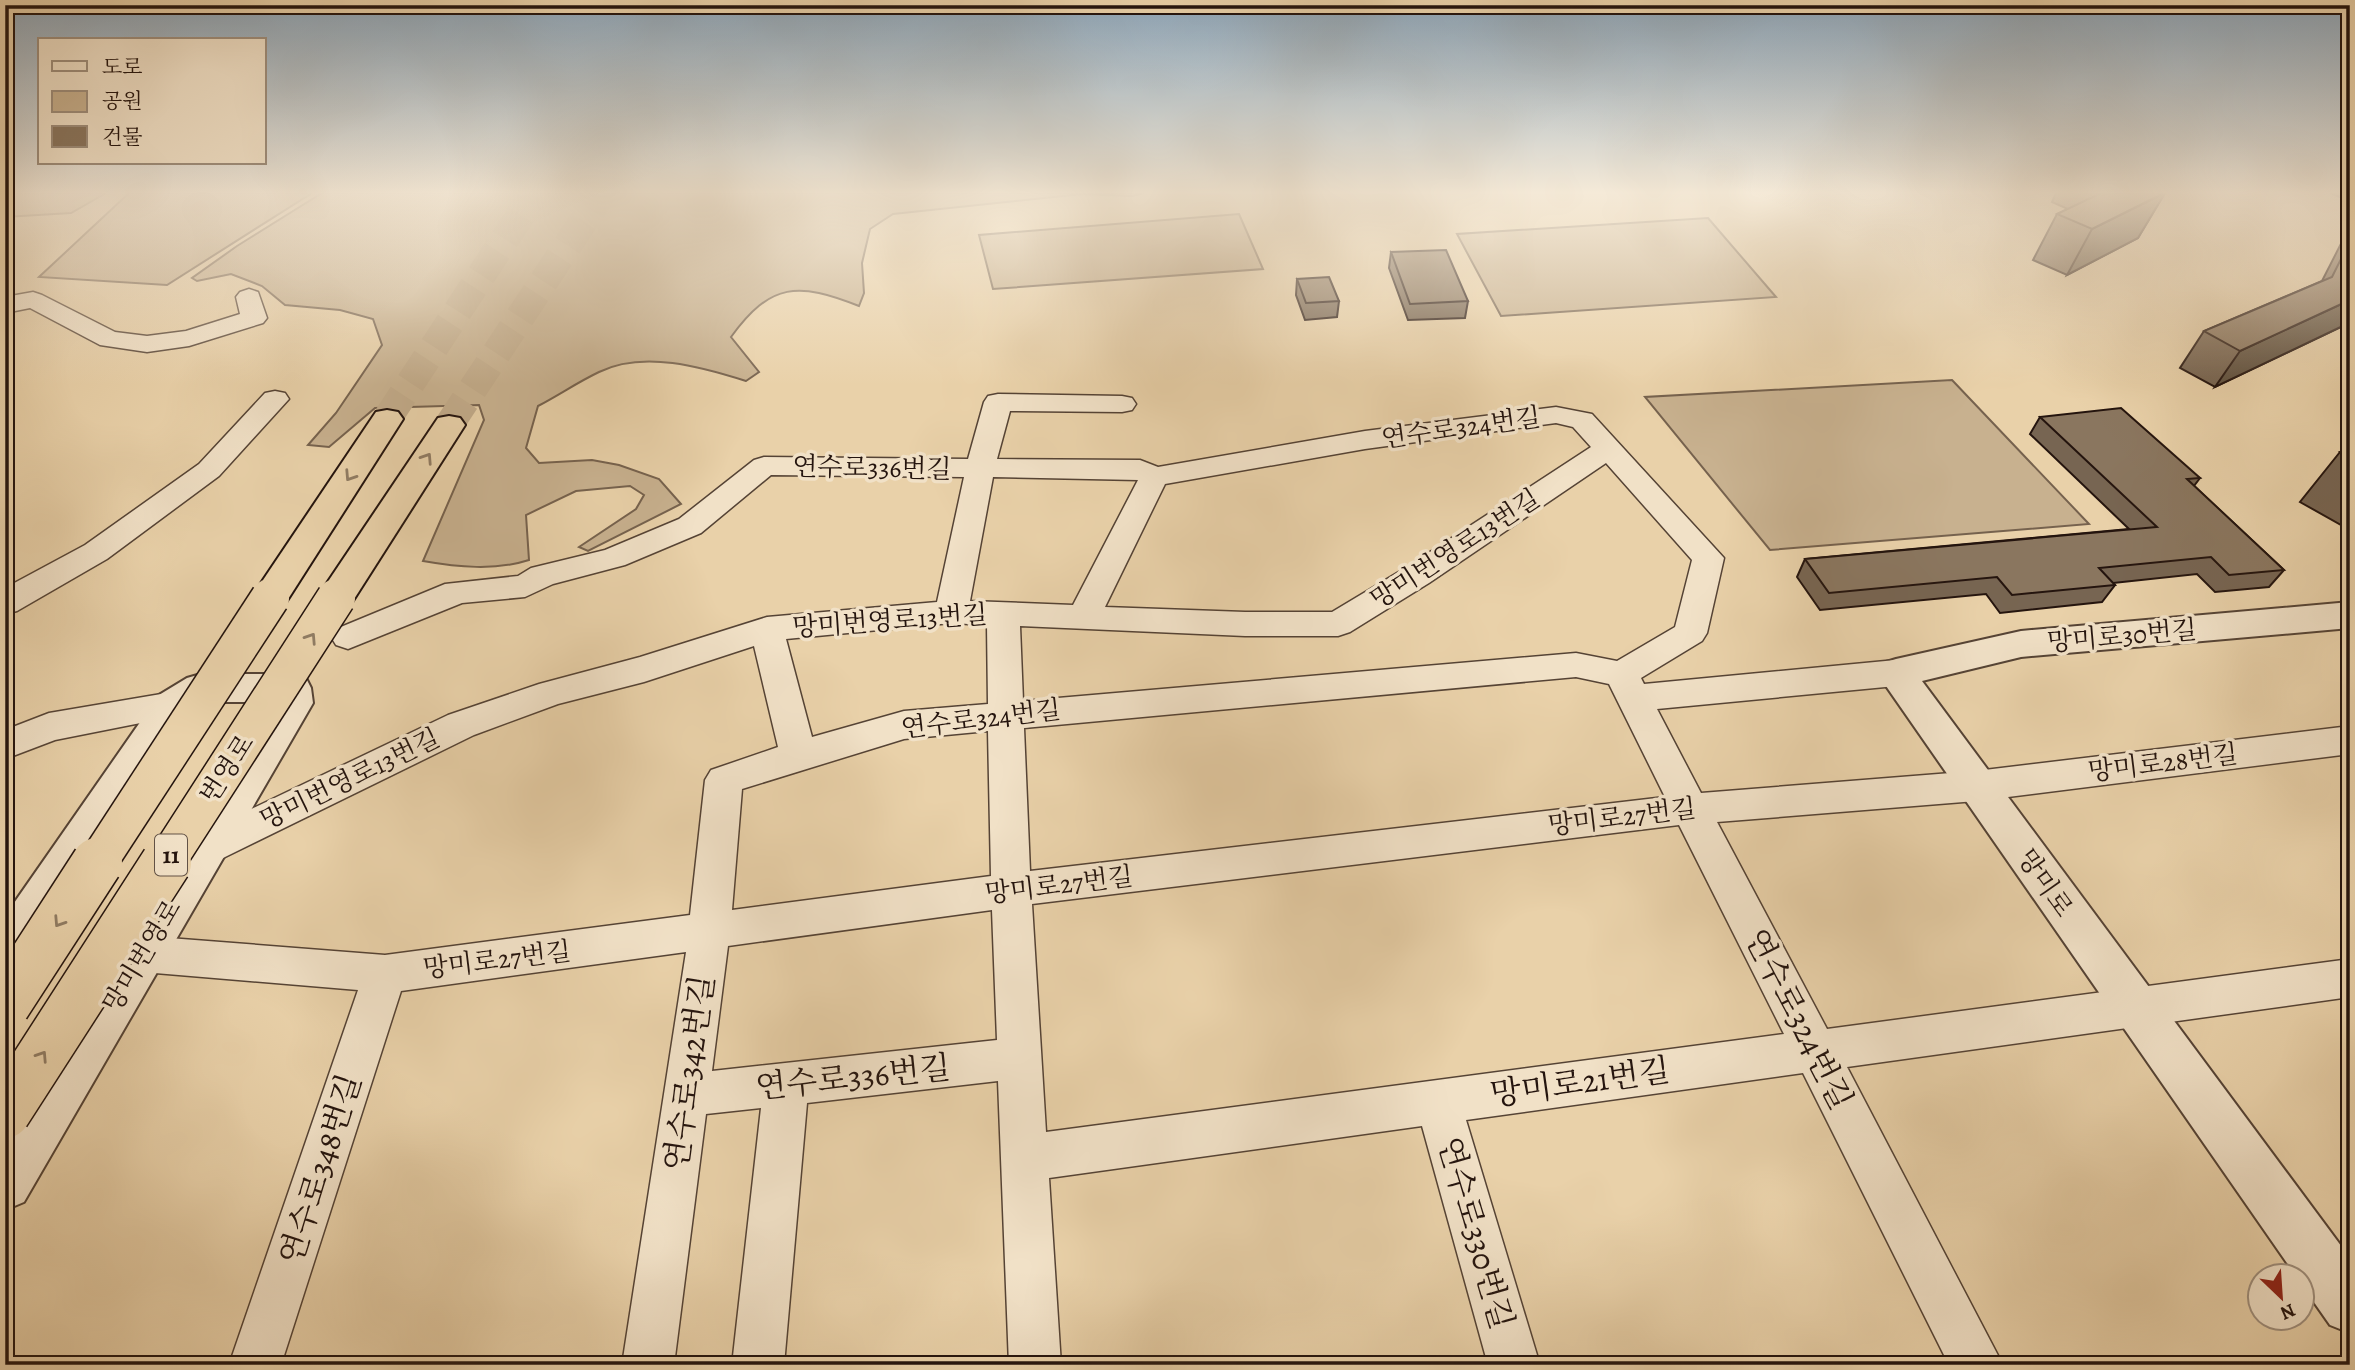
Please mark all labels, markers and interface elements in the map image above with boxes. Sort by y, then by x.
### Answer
legend [38,38,266,164]
text: 도로 [102,53,143,81]
text: 공원 [102,87,143,115]
text: 건물 [102,123,143,151]
street label: 연수로324번길 [1379,399,1543,457]
street label: 연수로336번길 [792,449,952,487]
one-way arrow [418,453,431,466]
one-way arrow [345,469,358,482]
street label: 망미번영로13번길 [1363,481,1547,617]
street label: 망미번영로13번길 [791,597,989,645]
street label: 망미로30번길 [2046,612,2198,660]
one-way arrow [302,632,315,645]
street label: 연수로324번길 [899,692,1063,746]
street label: 망미번영로13번길 [254,720,446,838]
street label: 번영로 [192,728,262,810]
street label: 망미로28번길 [2086,736,2240,790]
street label: 망미로27번길 [1546,791,1698,843]
road number: 11 [155,834,187,876]
street label: 망미로 [2009,842,2081,924]
street label: 망미로27번길 [983,859,1135,911]
street label: 망미번영로 [95,893,189,1019]
one-way arrow [55,914,68,927]
street label: 연수로324번길 [1735,921,1863,1117]
street label: 망미로27번길 [421,934,573,986]
street label: 연수로342번길 [653,972,725,1174]
street label: 연수로336번길 [753,1045,953,1109]
street label: 망미로21번길 [1487,1048,1673,1116]
one-way arrow [34,1050,47,1063]
street label: 연수로348번길 [269,1068,371,1270]
street label: 연수로330번길 [1428,1132,1524,1334]
north arrow [2246,1262,2316,1332]
text: N [2276,1297,2300,1326]

